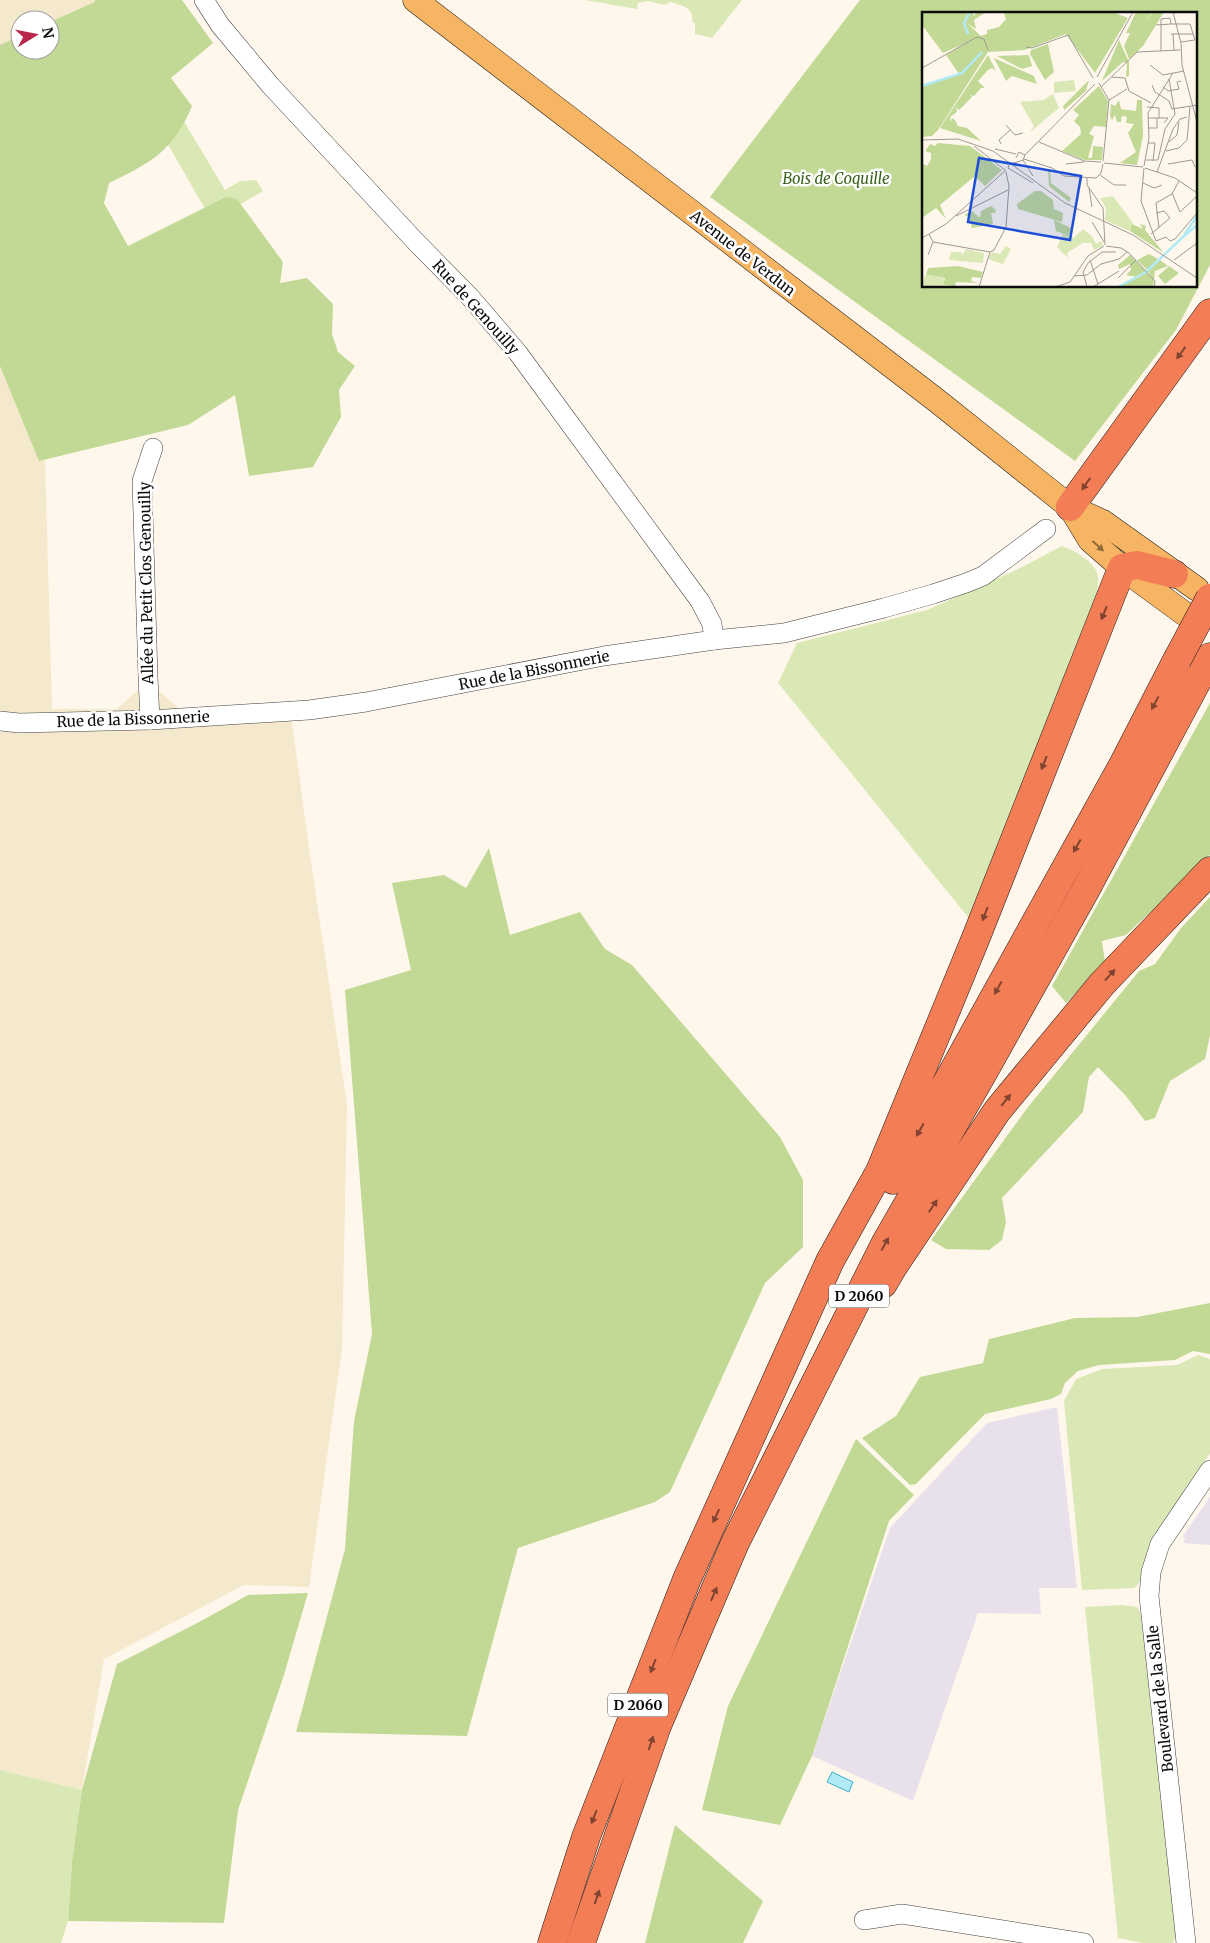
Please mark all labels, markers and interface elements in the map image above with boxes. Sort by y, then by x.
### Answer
north arrow [10,10,60,60]
inset map [922,12,1198,288]
text: N [38,26,58,40]
park label: Bois de Coquille [782,169,890,188]
street label: Avenue de Verdun [686,205,799,300]
street label: Rue de Genouilly [428,256,524,359]
one-way arrow [1176,346,1186,360]
one-way arrow [1081,477,1091,491]
street label: Allée du Petit Clos Genouilly [135,481,157,685]
one-way arrow [1091,541,1104,552]
one-way arrow [1099,606,1107,621]
street label: Rue de la Bissonnerie [457,646,611,694]
one-way arrow [1151,696,1159,711]
street label: Rue de la Bissonnerie [56,707,210,731]
one-way arrow [1040,756,1048,770]
one-way arrow [1073,839,1081,853]
one-way arrow [981,907,989,922]
one-way arrow [1104,970,1116,982]
one-way arrow [994,982,1003,995]
one-way arrow [1001,1094,1012,1107]
one-way arrow [916,1123,924,1138]
one-way arrow [929,1199,938,1213]
one-way arrow [881,1237,890,1250]
road number: D 2060 [829,1284,889,1308]
one-way arrow [712,1509,720,1523]
one-way arrow [710,1587,718,1601]
street label: Boulevard de la Salle [1143,1624,1177,1773]
one-way arrow [649,1659,657,1674]
road number: D 2060 [608,1694,668,1716]
one-way arrow [648,1736,655,1751]
one-way arrow [590,1810,598,1825]
one-way arrow [593,1889,601,1904]

